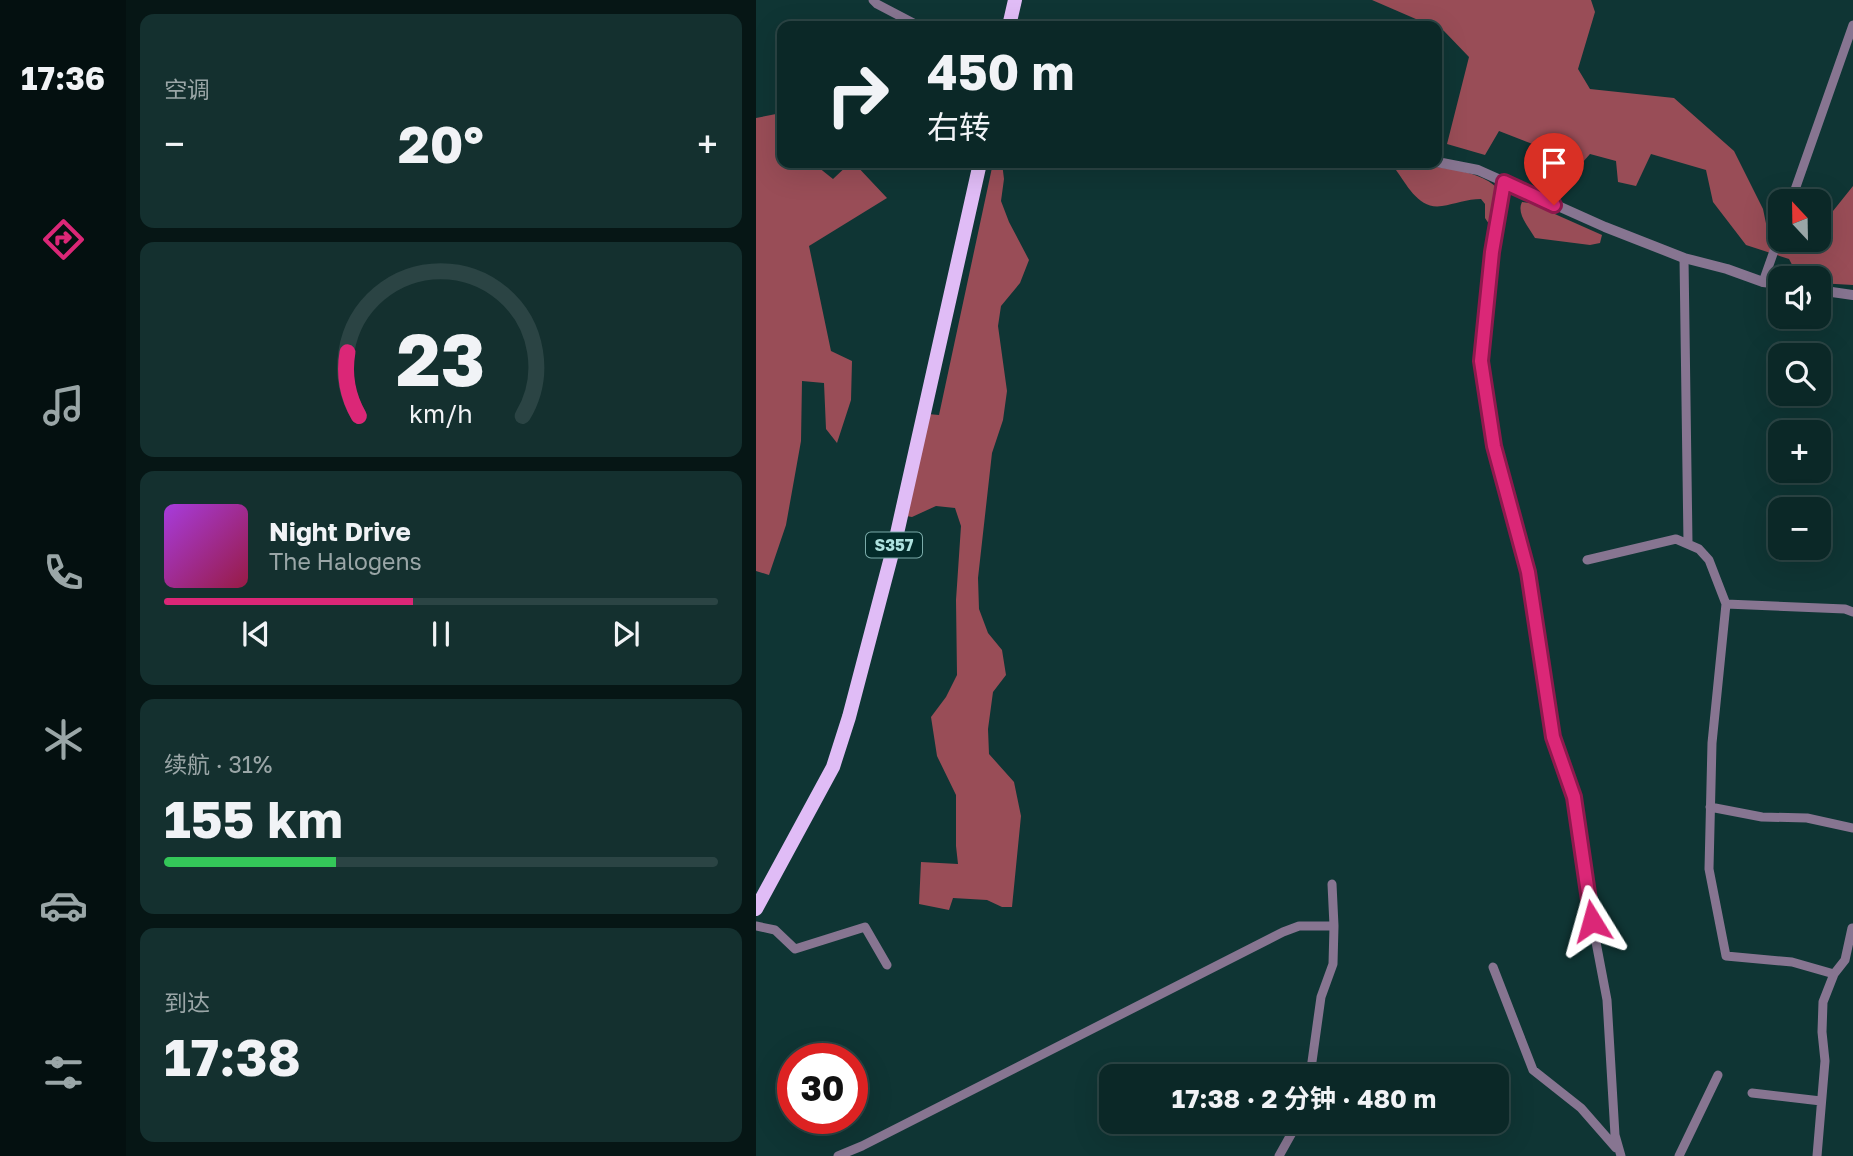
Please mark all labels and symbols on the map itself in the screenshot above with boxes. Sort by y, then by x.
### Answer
pin [1524,133,1584,205]
north arrow [1768,189,1830,252]
road number: S357 [866,532,922,558]
position arrow [1555,884,1629,958]
speed limit sign: 30 [777,1043,868,1134]

